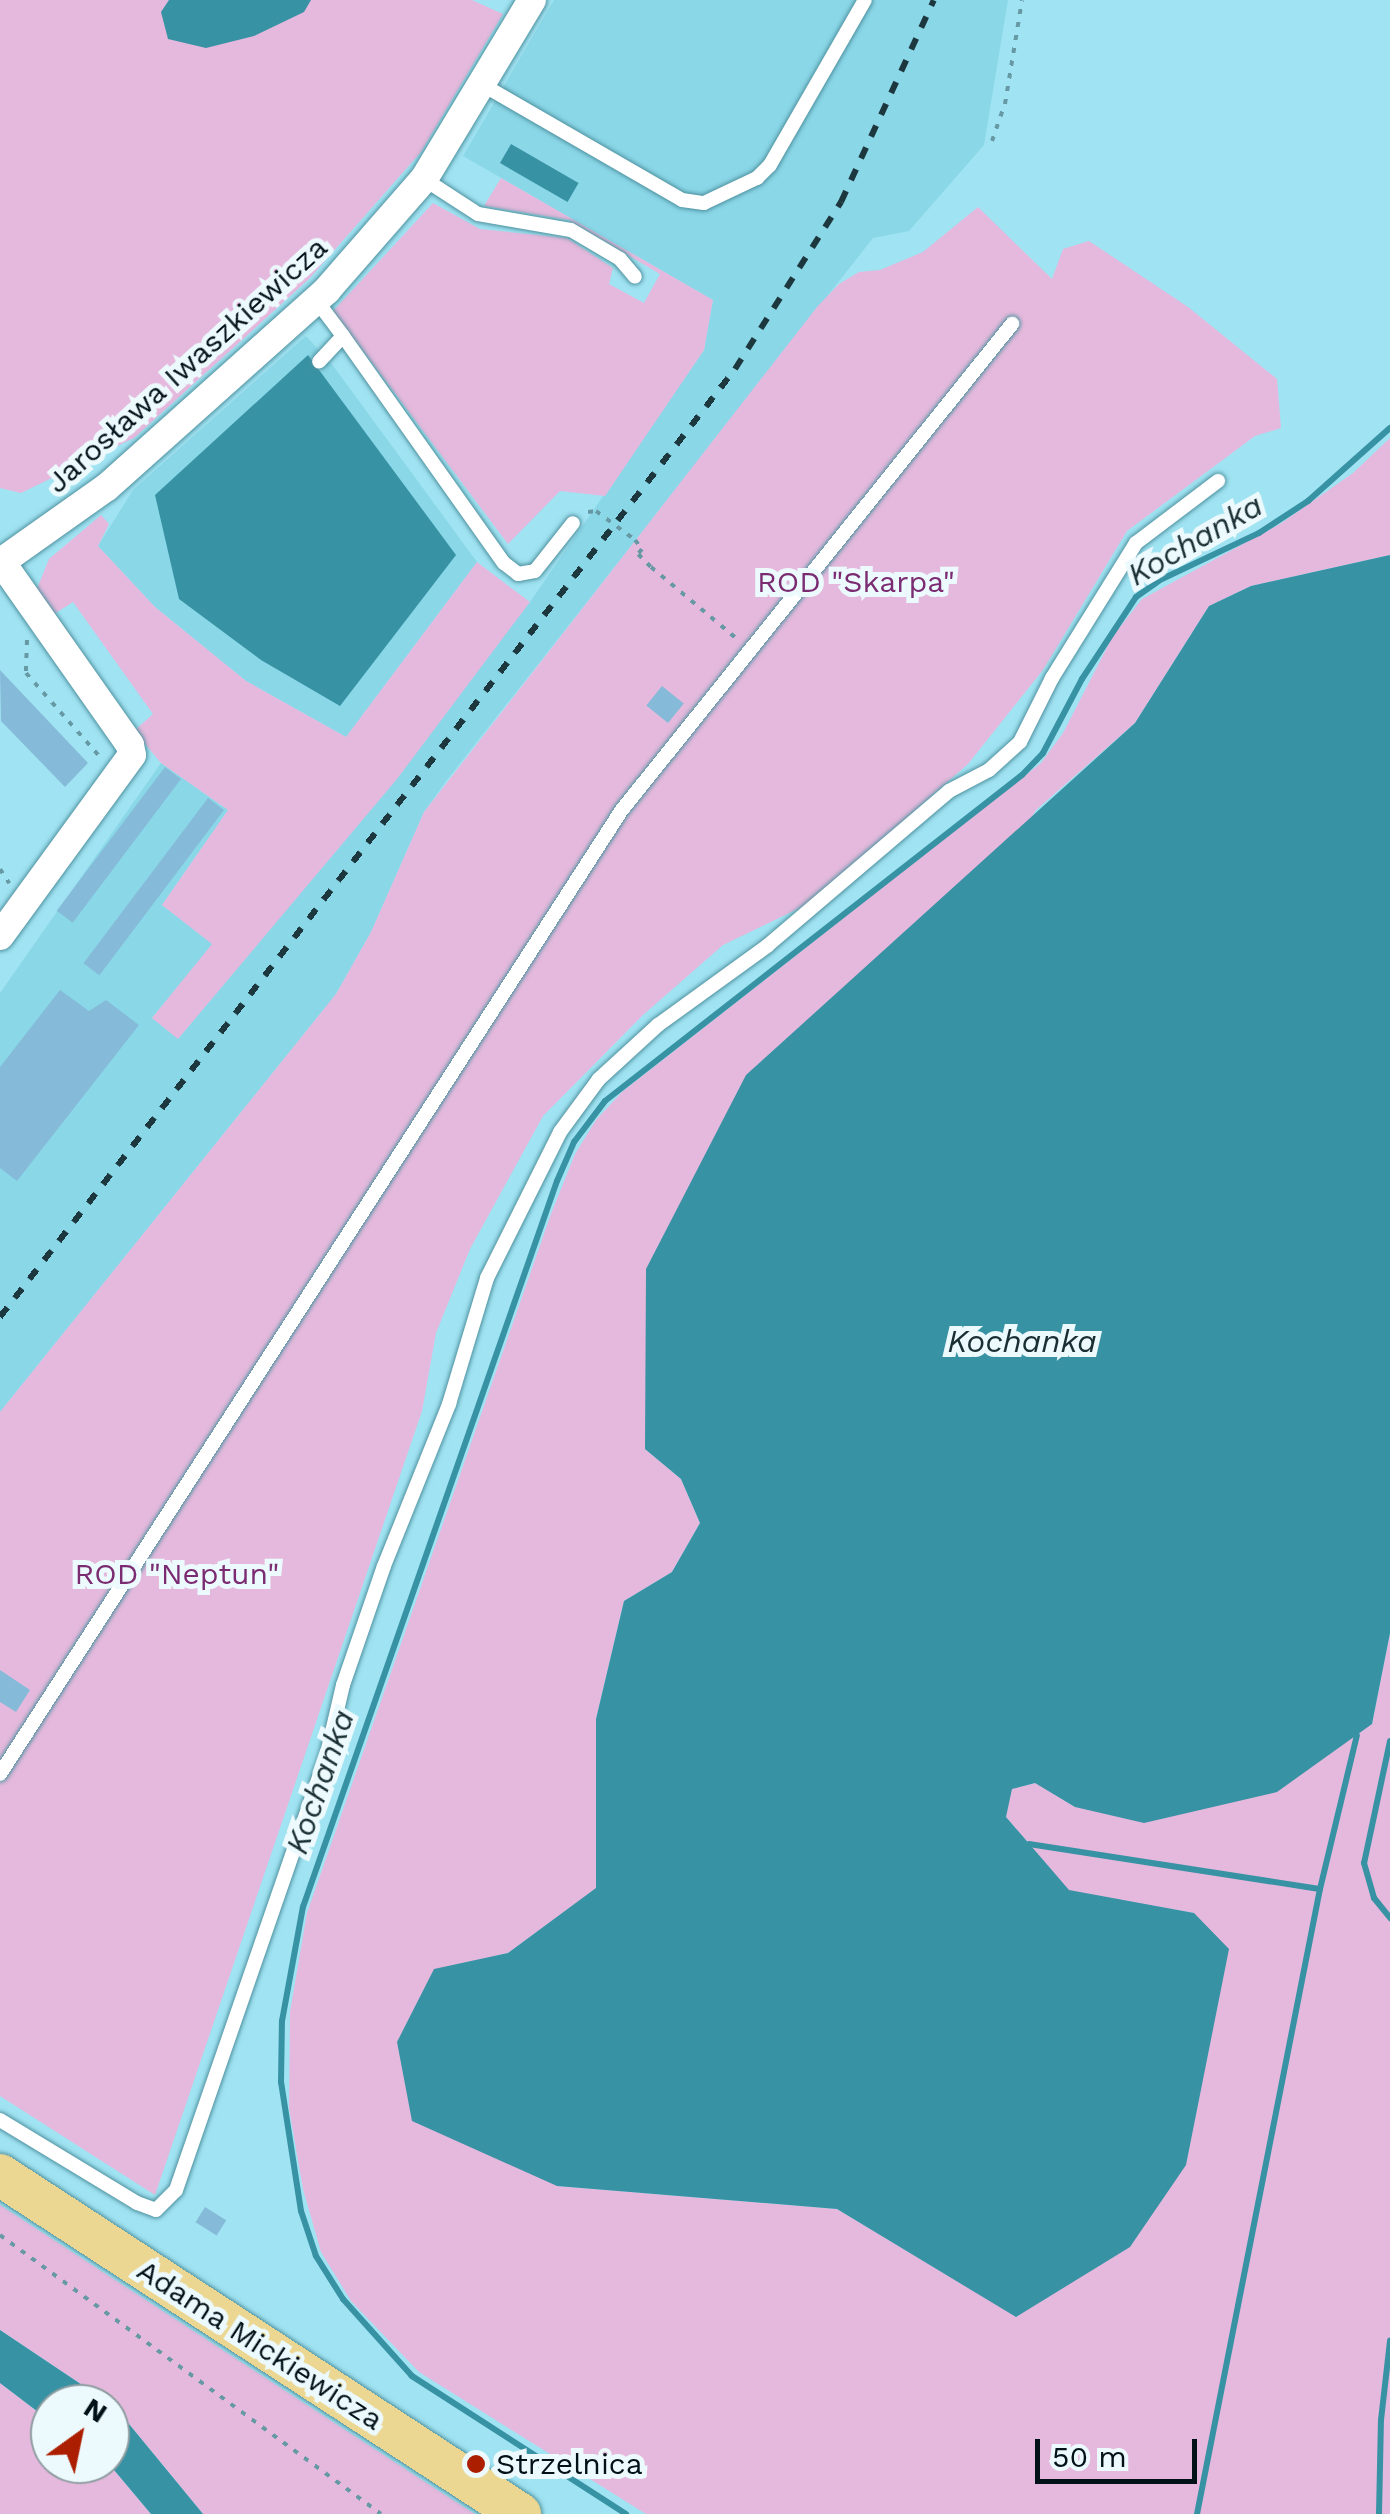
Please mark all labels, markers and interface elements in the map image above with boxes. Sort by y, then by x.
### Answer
street label: Jarosława Iwaszkiewicza [39,229,335,501]
water label: Kochanka [1121,486,1269,594]
park label: ROD "Skarpa" [757,564,955,600]
water label: Kochanka [947,1322,1097,1360]
park label: ROD "Neptun" [75,1556,279,1592]
water label: Kochanka [277,1705,363,1859]
street label: Adama Mickiewicza [130,2252,390,2438]
north arrow [30,2384,130,2484]
text: N [78,2391,113,2430]
scale bar [1040,2419,1202,2481]
text: 50 m [1052,2439,1127,2474]
place label: Strzelnica [496,2446,643,2482]
marker: Strzelnica [465,2453,487,2475]

